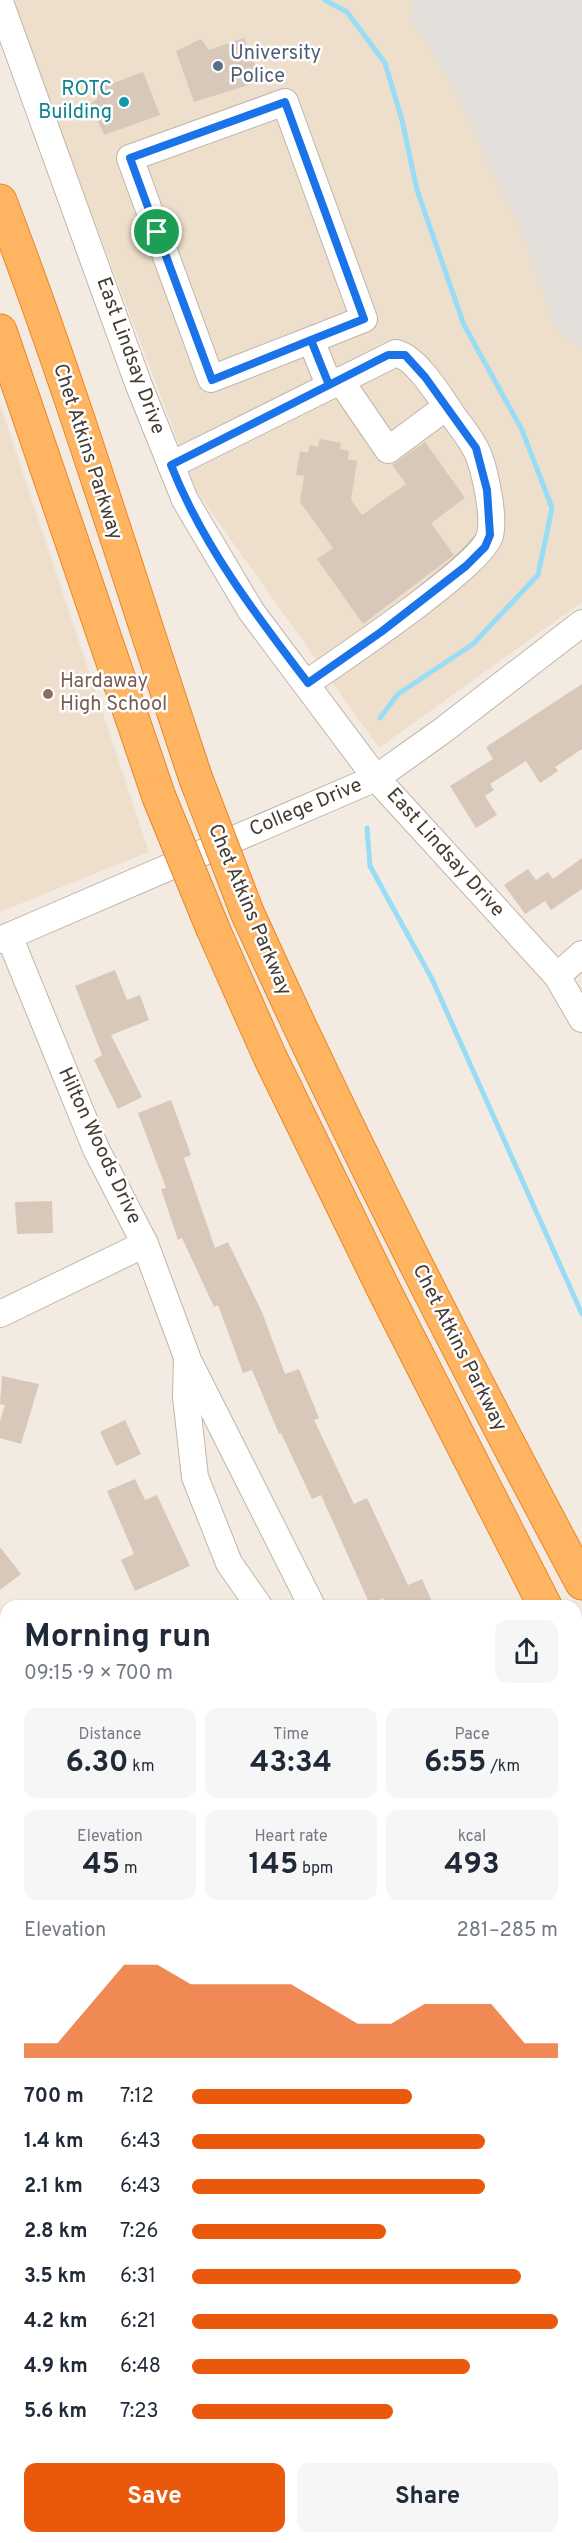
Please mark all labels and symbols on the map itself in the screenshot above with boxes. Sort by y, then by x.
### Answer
place label: University Police [230,41,321,90]
marker: University Police [211,59,225,73]
place label: ROTC Building [38,77,112,126]
marker: ROTC Building [117,95,131,109]
pin [131,206,182,257]
street label: East Lindsay Drive [90,274,170,438]
street label: Chet Atkins Parkway [46,360,128,544]
place label: Hardaway High School [60,669,167,718]
marker: Hardaway High School [41,687,55,701]
street label: College Drive [246,773,366,843]
street label: East Lindsay Drive [380,783,510,923]
street label: Chet Atkins Parkway [201,820,297,1000]
street label: Hilton Woods Drive [51,1063,147,1229]
street label: Chet Atkins Parkway [406,1260,512,1436]

